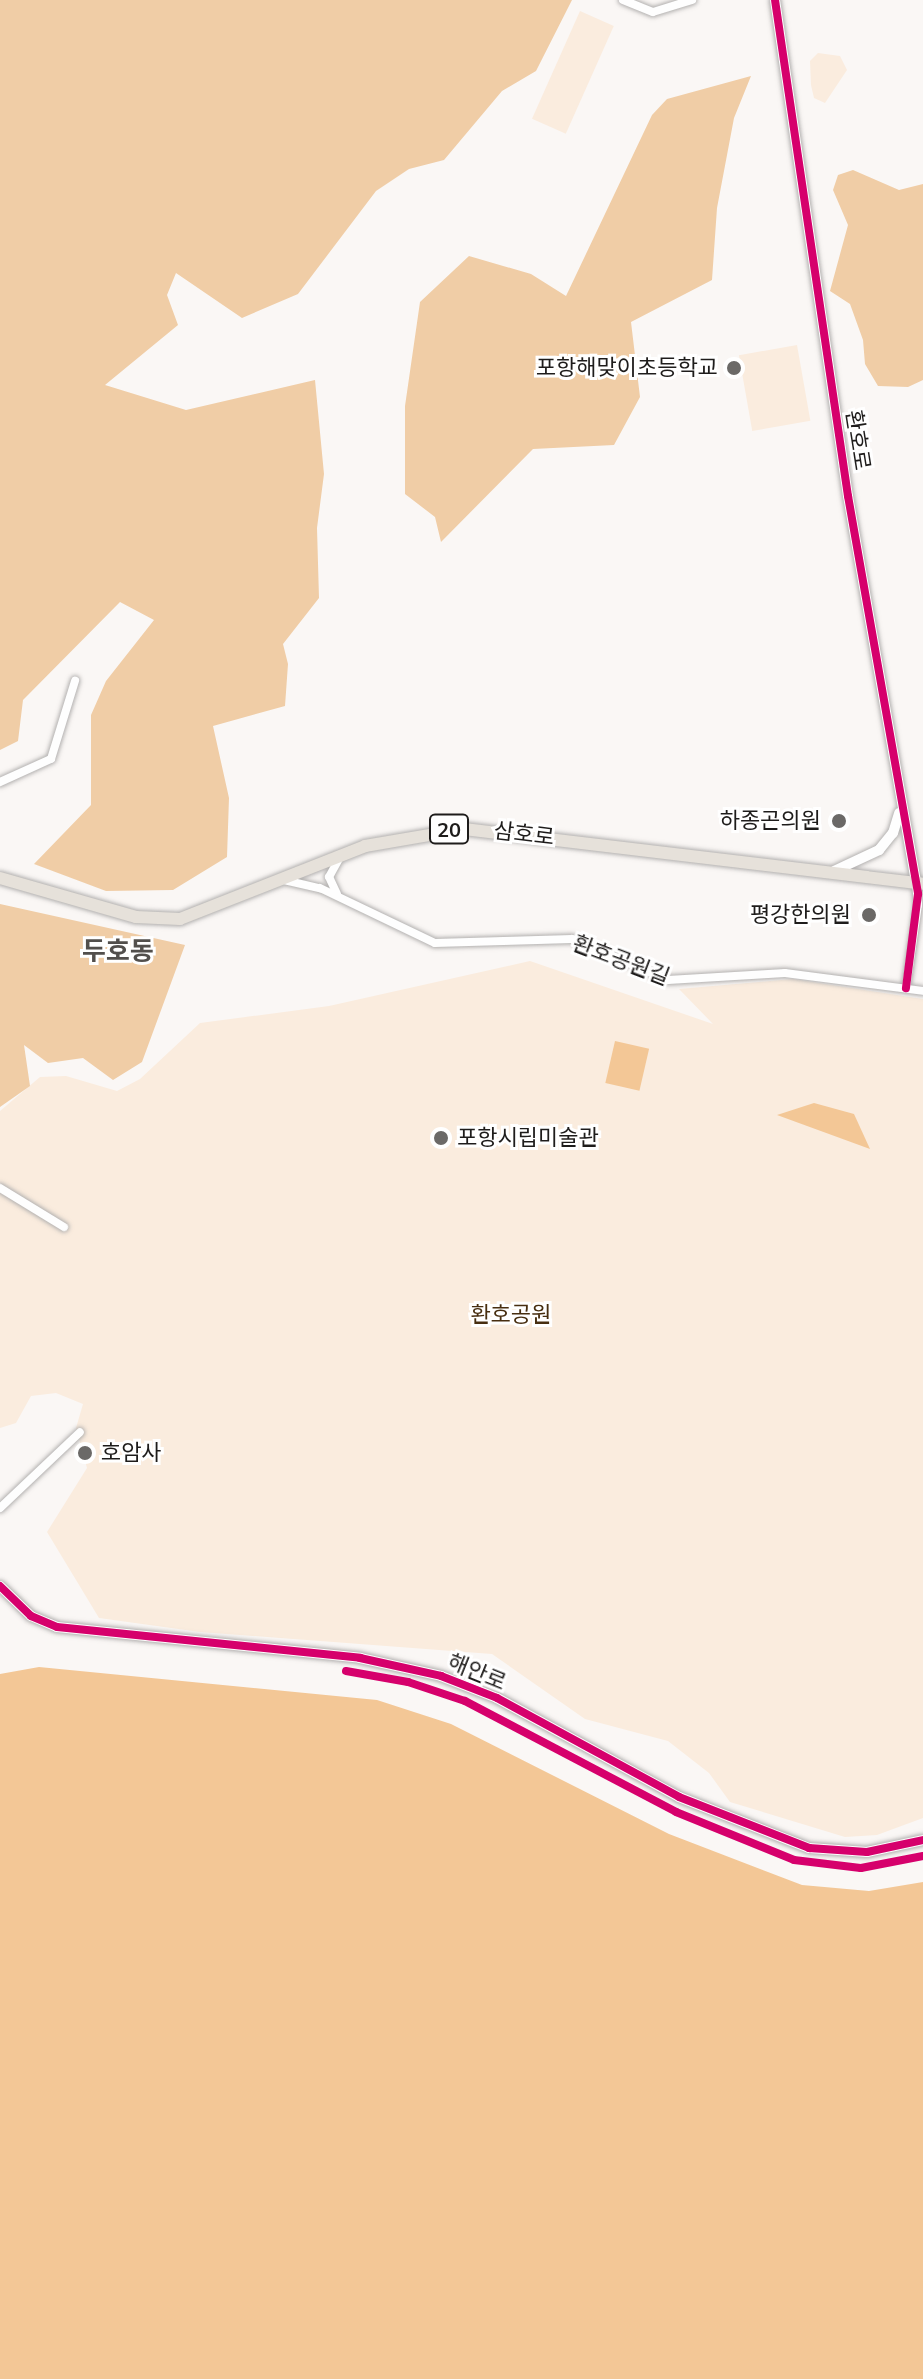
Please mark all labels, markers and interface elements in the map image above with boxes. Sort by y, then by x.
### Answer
place label: 포항해맞이초등학교 [536,355,718,381]
marker: 포항해맞이초등학교 [725,359,743,377]
street label: 환호로 [840,408,876,472]
place label: 하종곤의원 [720,808,821,834]
marker: 하종곤의원 [828,810,850,832]
road number: 20 [429,813,469,845]
street label: 삼호로 [492,817,556,851]
place label: 평강한의원 [750,902,851,928]
marker: 평강한의원 [858,904,880,926]
street label: 환호공원길 [569,930,673,990]
district label: 두호동 [82,935,154,967]
place label: 포항시립미술관 [457,1125,599,1151]
marker: 포항시립미술관 [432,1129,450,1147]
park label: 환호공원 [471,1302,551,1328]
place label: 호암사 [101,1440,162,1466]
marker: 호암사 [76,1444,94,1462]
street label: 해안로 [444,1648,510,1696]

